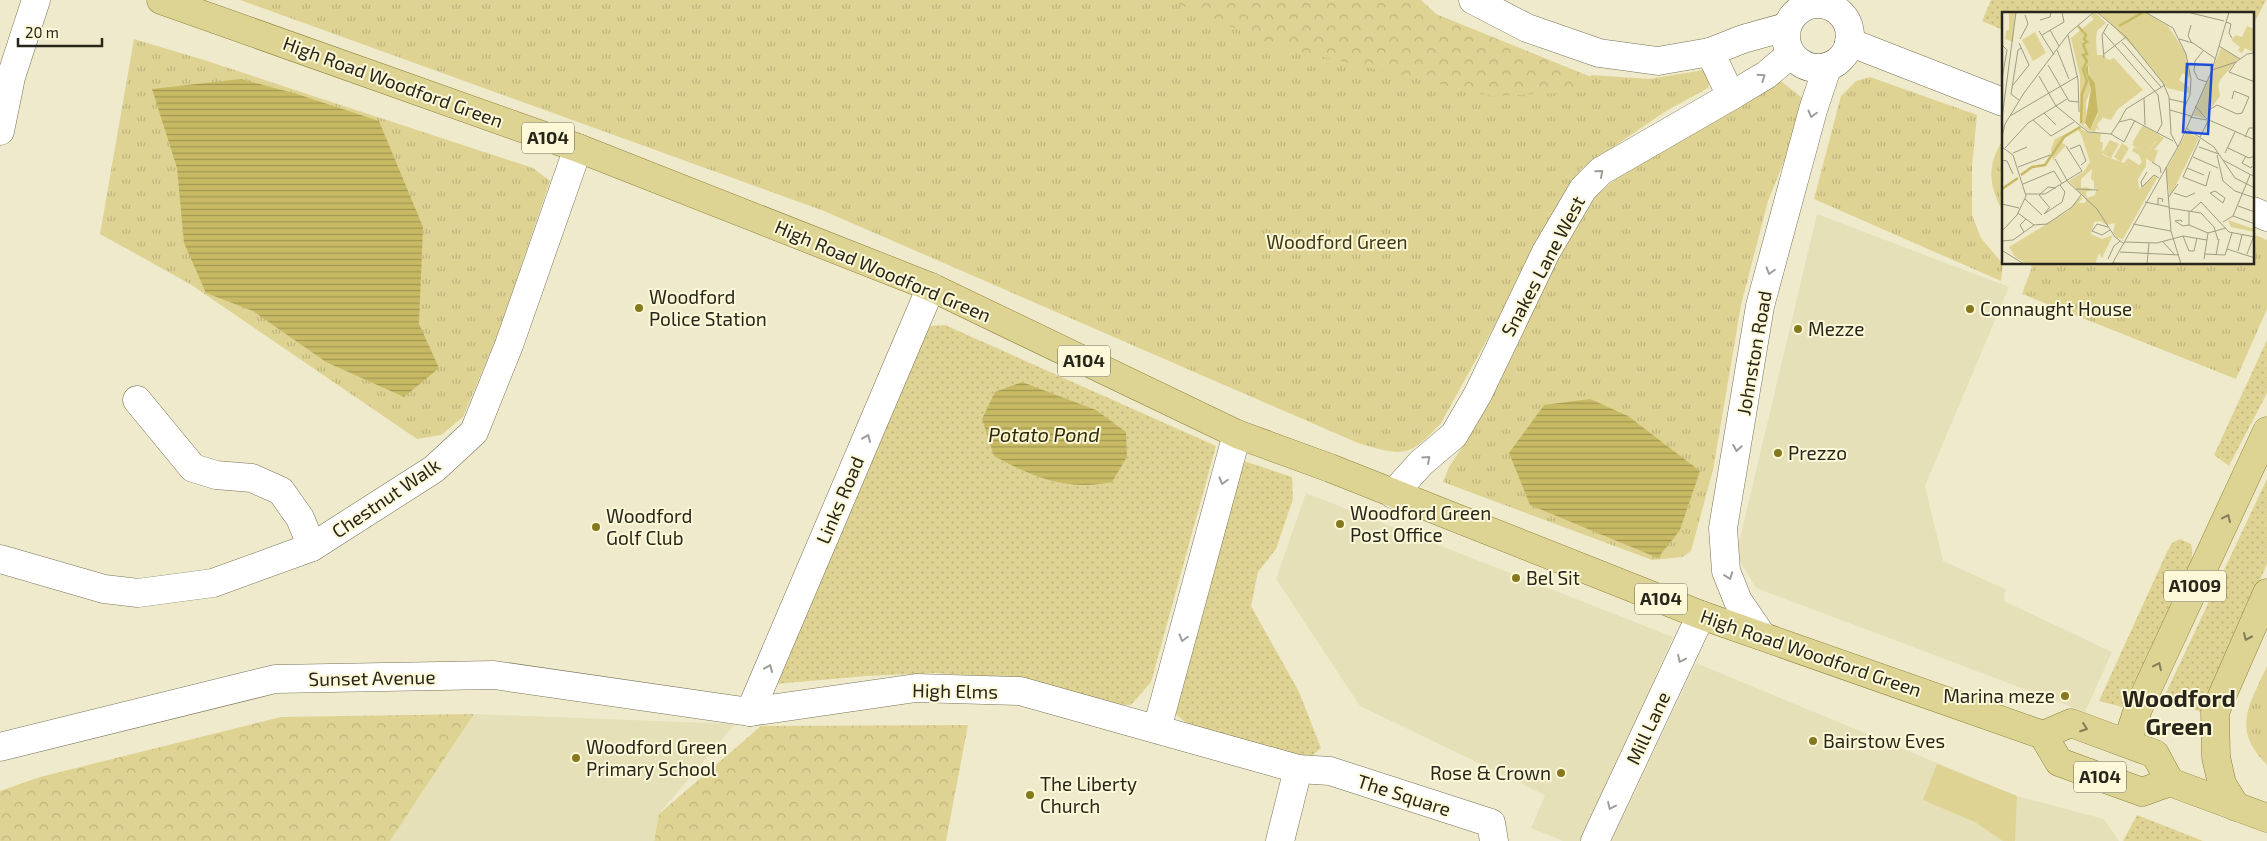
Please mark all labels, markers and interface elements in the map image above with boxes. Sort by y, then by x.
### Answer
inset map [2002,12,2254,265]
scale bar [18,15,101,47]
text: 20 m [25,23,59,41]
street label: High Road Woodford Green [280,31,506,132]
one-way arrow [1756,74,1766,83]
one-way arrow [1807,110,1818,119]
road number: A104 [522,122,574,154]
one-way arrow [1594,170,1603,179]
street label: Snakes Lane West [1496,192,1589,340]
street label: High Road Woodford Green [772,215,995,327]
park label: Woodford Green [1266,230,1408,253]
one-way arrow [1765,266,1775,275]
place label: Woodford Police Station [649,285,767,330]
street label: Johnston Road [1731,289,1776,417]
place label: Connaught House [1980,297,2132,320]
marker: Woodford Police Station [633,302,645,314]
marker: Connaught House [1964,303,1976,315]
place label: Mezze [1808,317,1864,340]
marker: Mezze [1792,323,1804,335]
road number: A104 [1058,346,1110,376]
water label: Potato Pond [988,422,1100,446]
one-way arrow [861,434,871,442]
place label: Prezzo [1788,441,1847,464]
one-way arrow [1732,443,1742,452]
marker: Prezzo [1772,447,1784,459]
street label: Chestnut Walk [327,453,444,542]
street label: Links Road [811,453,868,547]
one-way arrow [1421,455,1430,464]
one-way arrow [1219,476,1229,484]
place label: Woodford Green Post Office [1350,501,1491,546]
place label: Woodford Golf Club [606,504,692,549]
one-way arrow [2220,514,2231,523]
marker: Woodford Green Post Office [1334,518,1346,530]
marker: Woodford Golf Club [590,521,602,533]
place label: Bel Sit [1526,566,1580,589]
road number: A1009 [2164,570,2226,602]
marker: Bel Sit [1510,572,1522,584]
one-way arrow [1723,572,1733,580]
road number: A104 [1635,584,1687,614]
street label: High Road Woodford Green [1698,604,1925,701]
one-way arrow [2243,632,2253,641]
one-way arrow [1178,633,1188,642]
one-way arrow [1676,654,1687,663]
one-way arrow [2152,662,2163,671]
one-way arrow [763,664,774,673]
street label: Sunset Avenue [308,665,436,690]
street label: High Elms [912,678,998,703]
district label: Woodford Green [2122,683,2236,740]
place label: Marina meze [1943,684,2055,707]
street label: Mill Lane [1621,688,1674,768]
marker: Marina meze [2059,690,2071,702]
one-way arrow [2080,722,2088,732]
place label: Bairstow Eves [1823,729,1945,752]
place label: Woodford Green Primary School [586,735,727,780]
marker: Bairstow Eves [1807,735,1819,747]
marker: Woodford Green Primary School [570,752,582,764]
place label: Rose & Crown [1430,761,1551,784]
road number: A104 [2074,762,2126,792]
marker: Rose & Crown [1555,767,1567,779]
street label: The Square [1355,769,1454,820]
place label: The Liberty Church [1040,772,1137,817]
marker: The Liberty Church [1024,789,1036,801]
one-way arrow [1607,801,1618,810]

